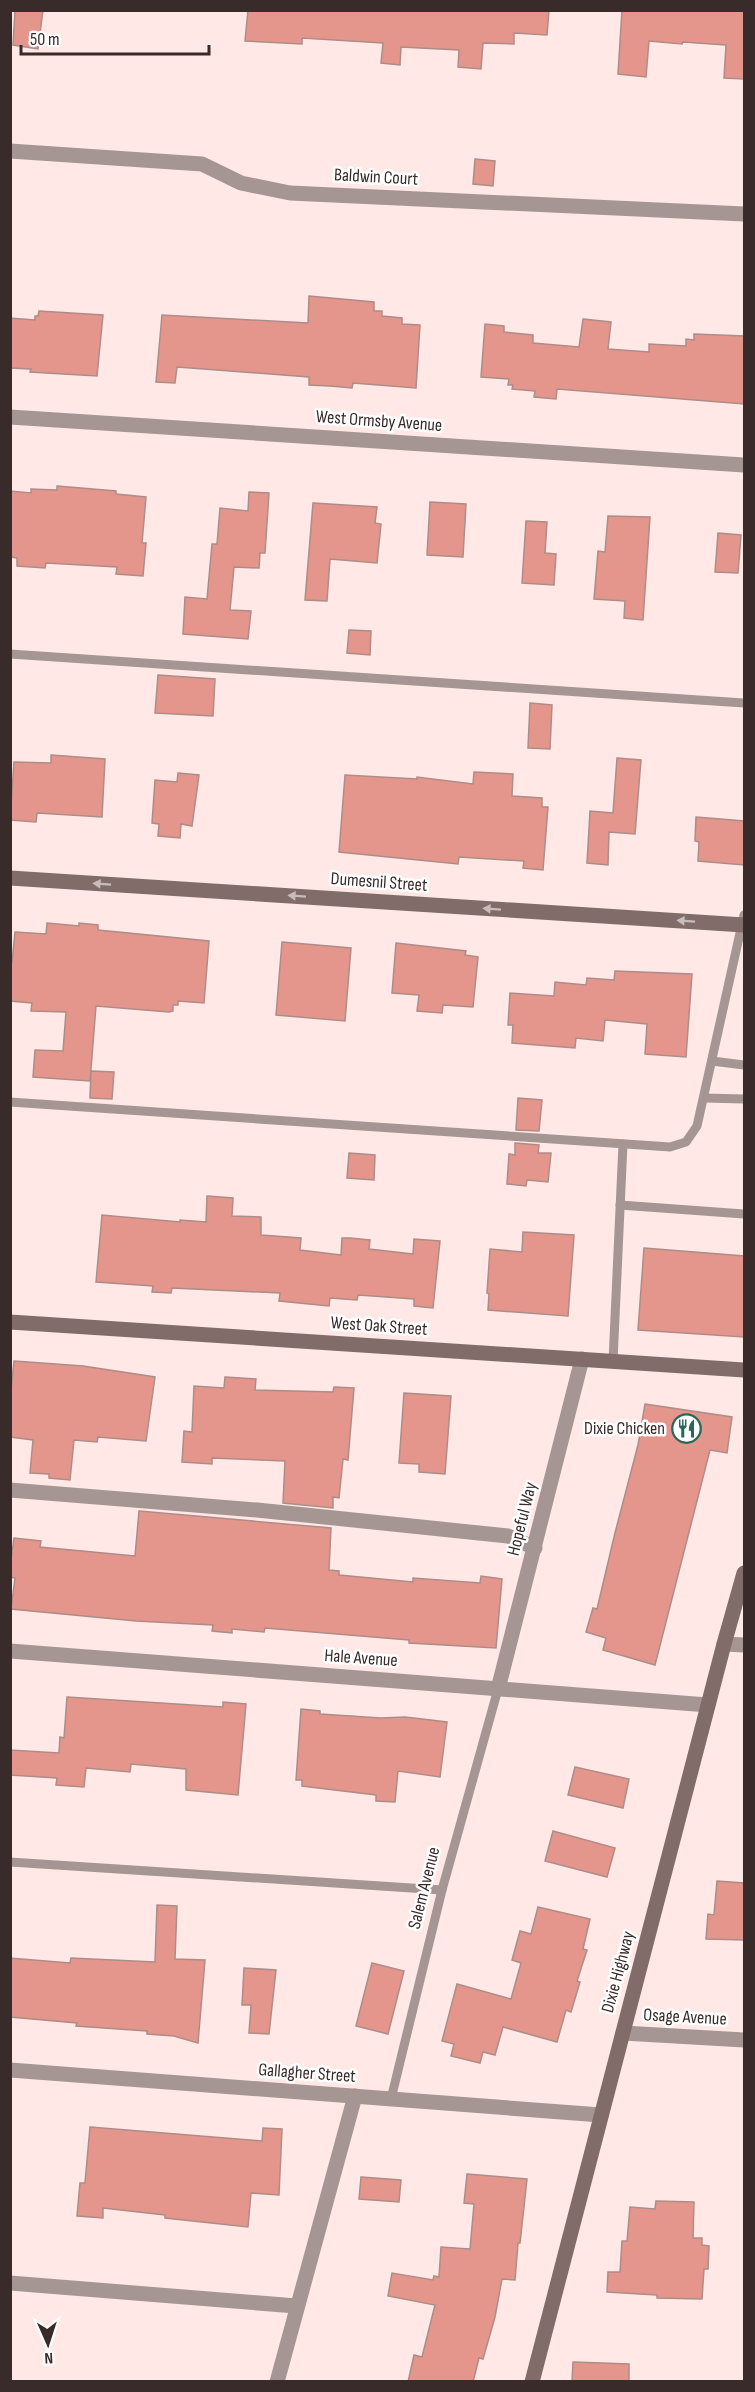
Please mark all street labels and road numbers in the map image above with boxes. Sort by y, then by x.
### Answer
street label: Baldwin Court [333,164,419,190]
street label: West Ormsby Avenue [315,406,443,436]
street label: Dumesnil Street [330,868,429,896]
street label: West Oak Street [330,1312,429,1340]
street label: Hopeful Way [503,1480,541,1558]
street label: Hale Avenue [324,1645,398,1671]
street label: Salem Avenue [404,1845,444,1931]
street label: Dixie Highway [597,1929,639,2015]
street label: Osage Avenue [643,2004,727,2030]
street label: Gallagher Street [258,2059,357,2087]

